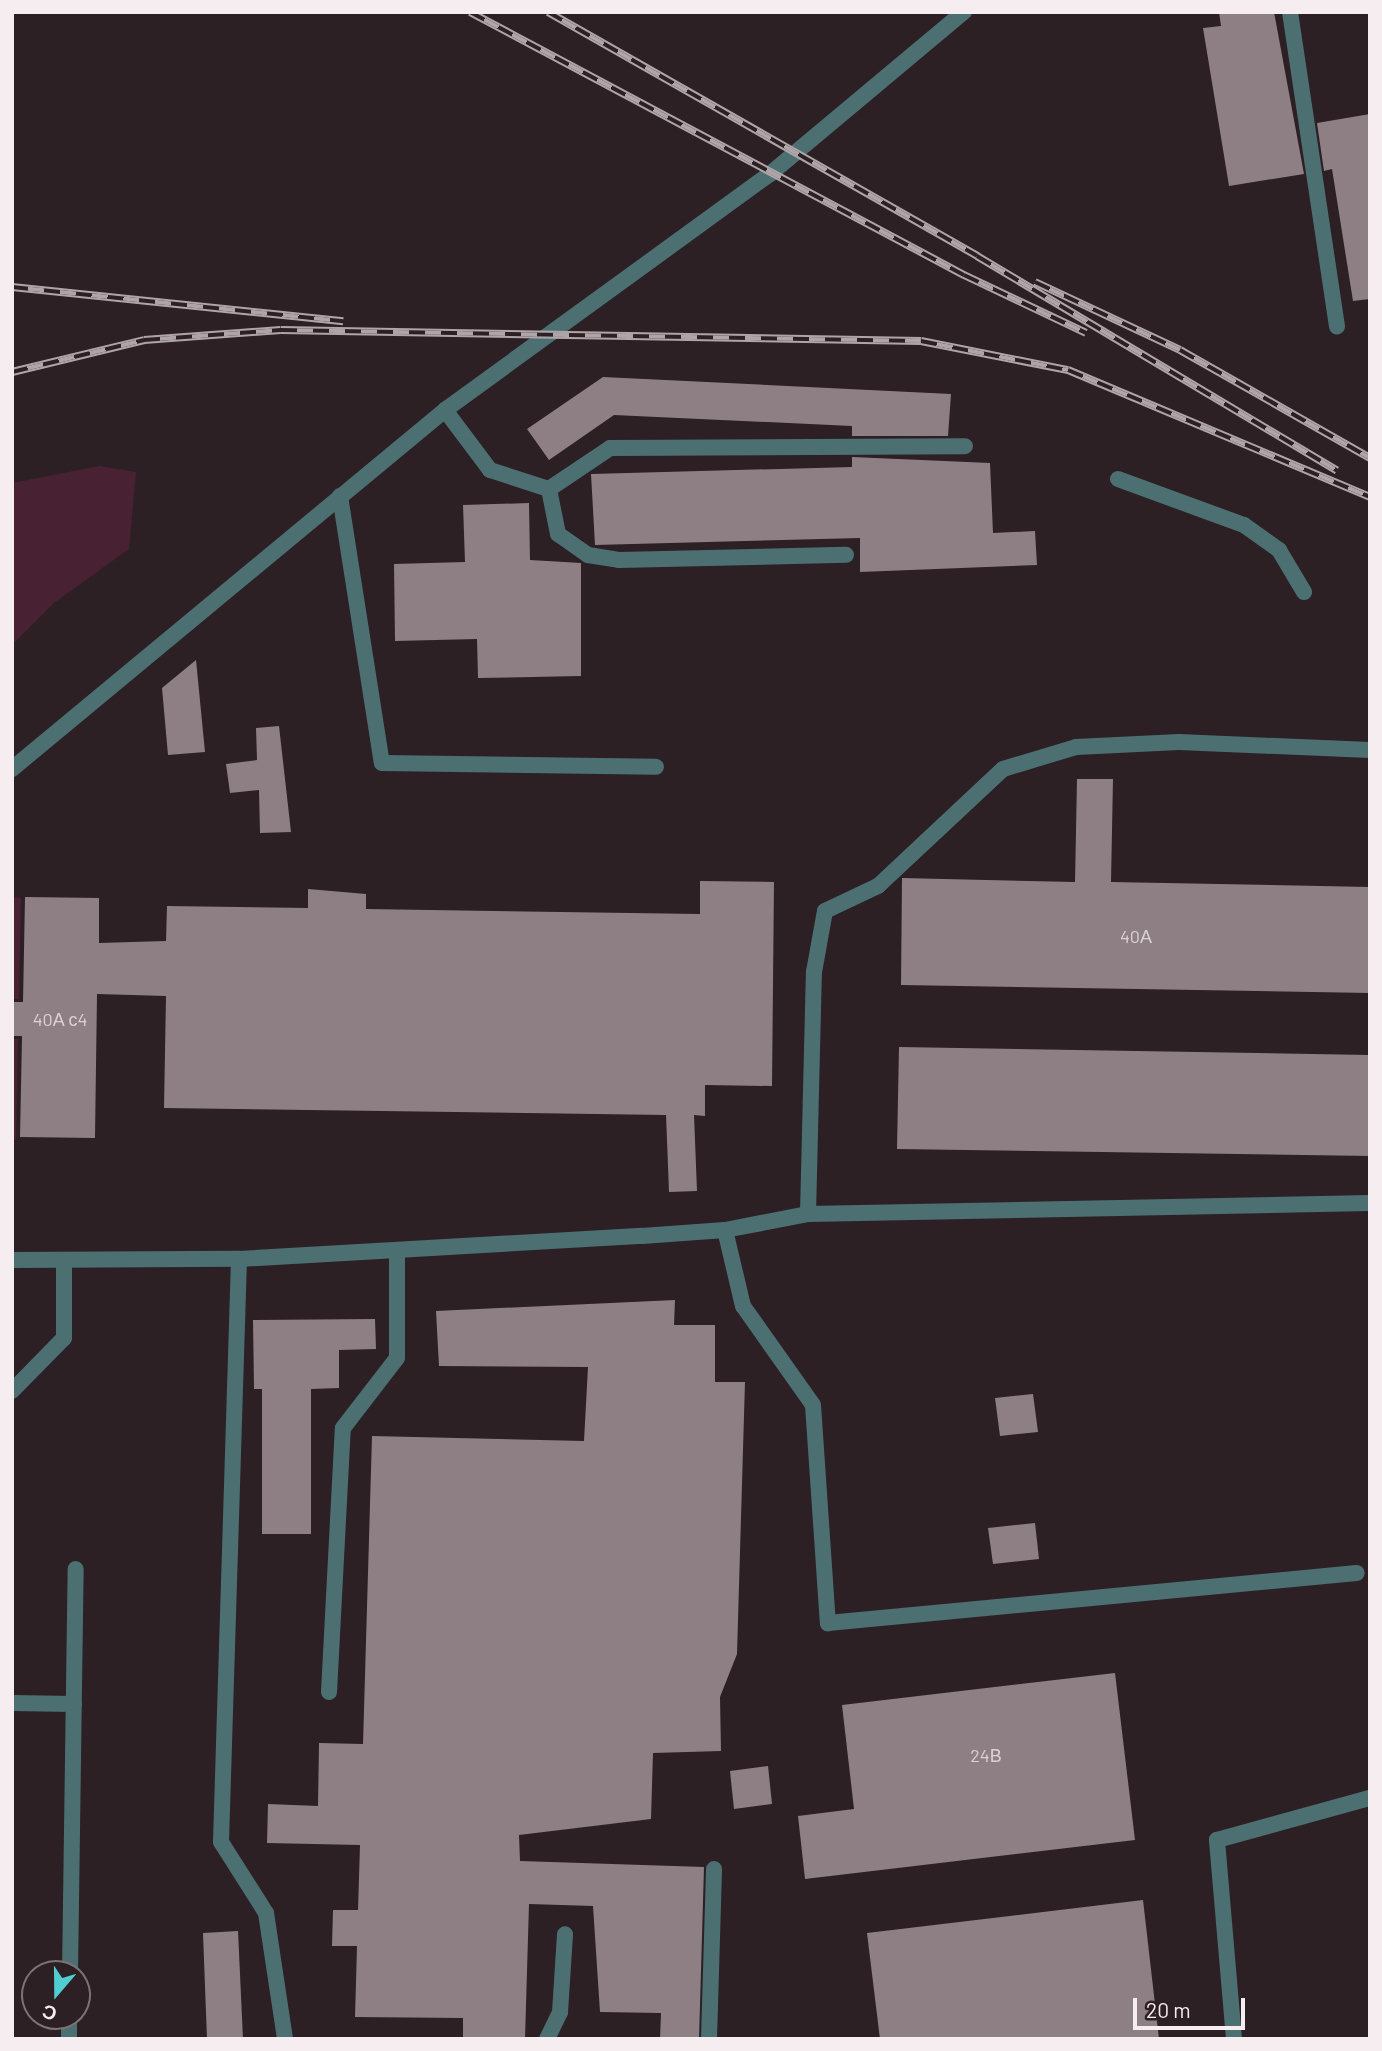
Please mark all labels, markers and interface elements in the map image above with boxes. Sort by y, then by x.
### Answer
house number: 40А [1120,925,1152,947]
house number: 40А с4 [33,1008,87,1030]
house number: 24В [970,1744,1002,1766]
north arrow [21,1960,91,2030]
scale bar [1137,1984,1249,2028]
text: 20 m [1146,1997,1191,2022]
text: С [39,2000,60,2026]

